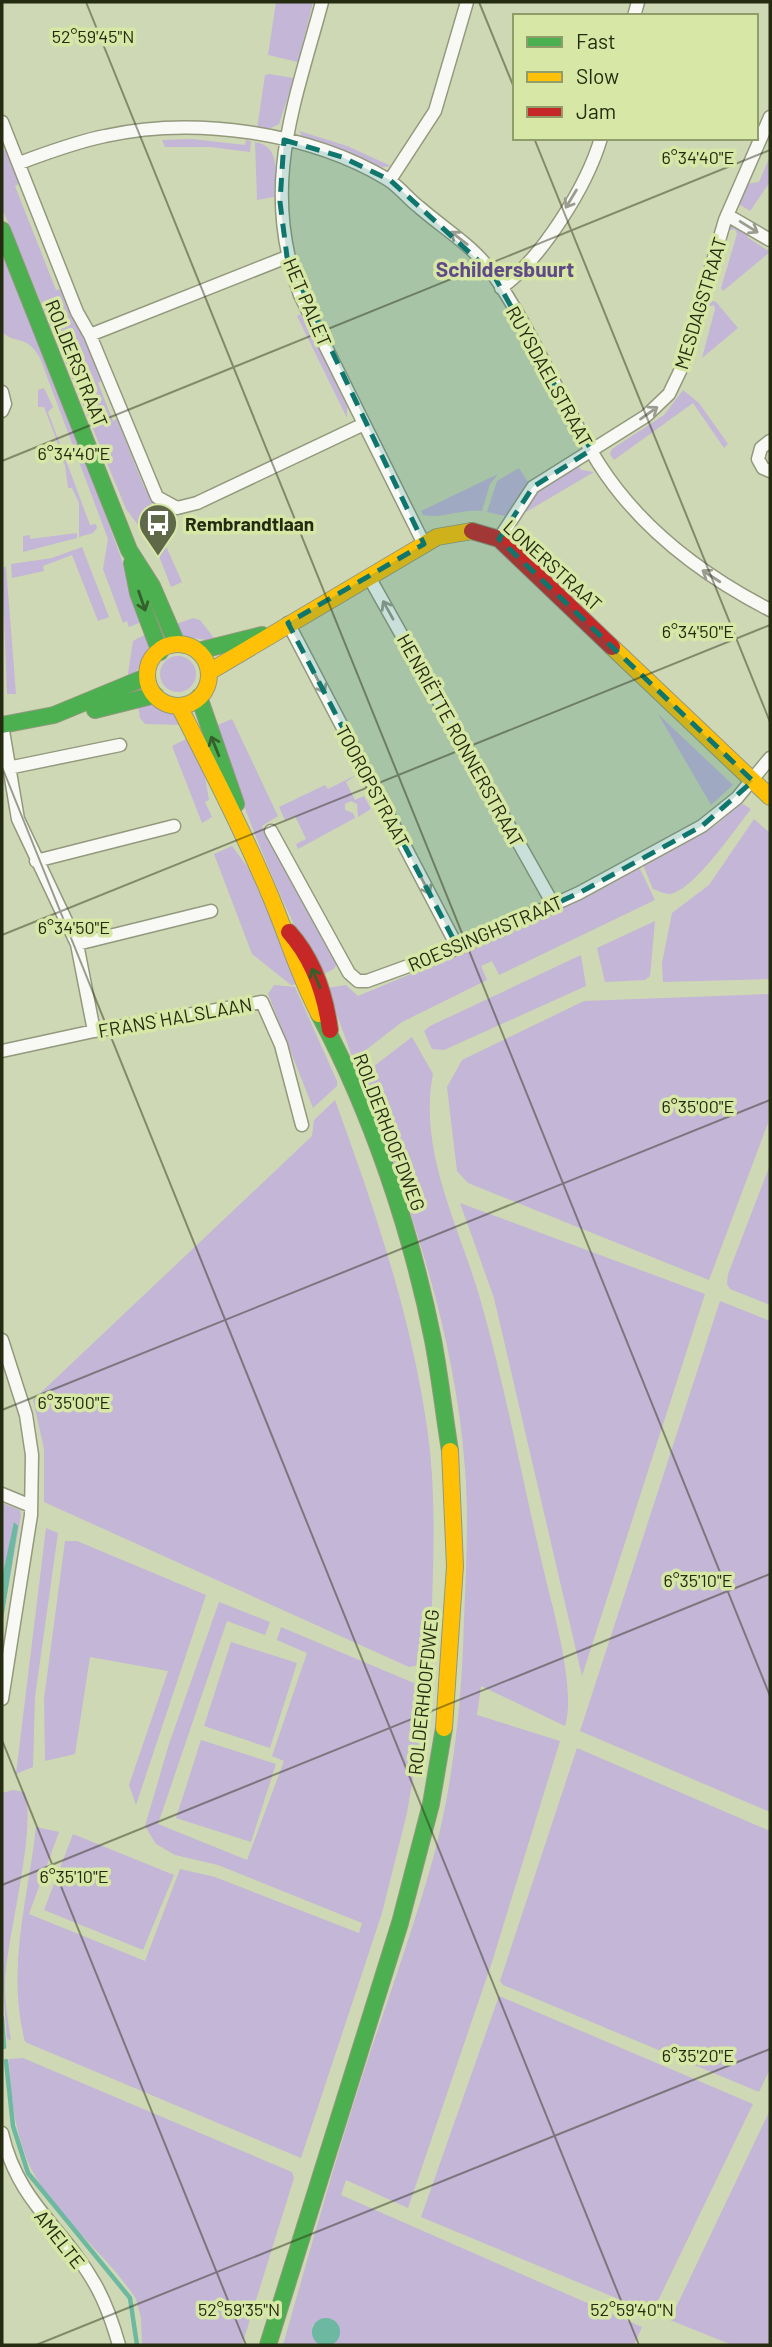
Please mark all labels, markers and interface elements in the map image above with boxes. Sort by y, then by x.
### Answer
legend [513,14,758,140]
text: 52°59'45"N [52,25,134,47]
text: Fast [576,28,616,53]
text: Slow [576,63,619,88]
text: Jam [576,98,616,123]
text: 6°34'40"E [662,146,734,168]
one-way arrow [564,189,578,209]
one-way arrow [739,220,759,234]
one-way arrow [450,231,468,246]
street label: MESDAGSTRAAT [669,234,731,372]
street label: HET PALET [279,254,337,350]
district label: Schildersbuurt [436,256,574,281]
street label: ROLDERSTRAAT [41,296,113,430]
street label: RUYSDAELSTRAAT [502,302,598,450]
one-way arrow [639,406,658,420]
text: 6°34'40"E [38,442,110,464]
bus stop icon: Rembrandtlaan [137,502,179,557]
place label: Rembrandtlaan [185,512,314,535]
street label: LONERSTRAAT [499,515,607,615]
one-way arrow [702,569,721,584]
one-way arrow [137,590,149,612]
one-way arrow [381,600,395,620]
text: 6°34'50"E [662,620,734,642]
street label: HENRIËTTE RONNERSTRAAT [393,629,529,851]
one-way arrow [314,673,327,694]
street label: TOOROPSTRAAT [331,721,415,851]
one-way arrow [208,736,221,758]
one-way arrow [419,874,433,895]
street label: ROESSINGHSTRAAT [404,890,566,976]
text: 6°34'50"E [38,916,110,938]
one-way arrow [309,968,322,990]
street label: FRANS HALSLAAN [96,992,254,1042]
street label: ROLDERHOOFDWEG [349,1050,431,1214]
text: 6°35'00"E [662,1095,735,1117]
text: 6°35'00"E [38,1391,111,1413]
text: 6°35'10"E [663,1569,733,1591]
street label: ROLDERHOOFDWEG [403,1608,443,1776]
text: 6°35'10"E [39,1865,109,1887]
text: 6°35'20"E [662,2044,734,2066]
street label: AMELTE [30,2205,90,2273]
text: 52°59'35"N [198,2298,280,2320]
text: 52°59'40"N [590,2298,674,2320]

